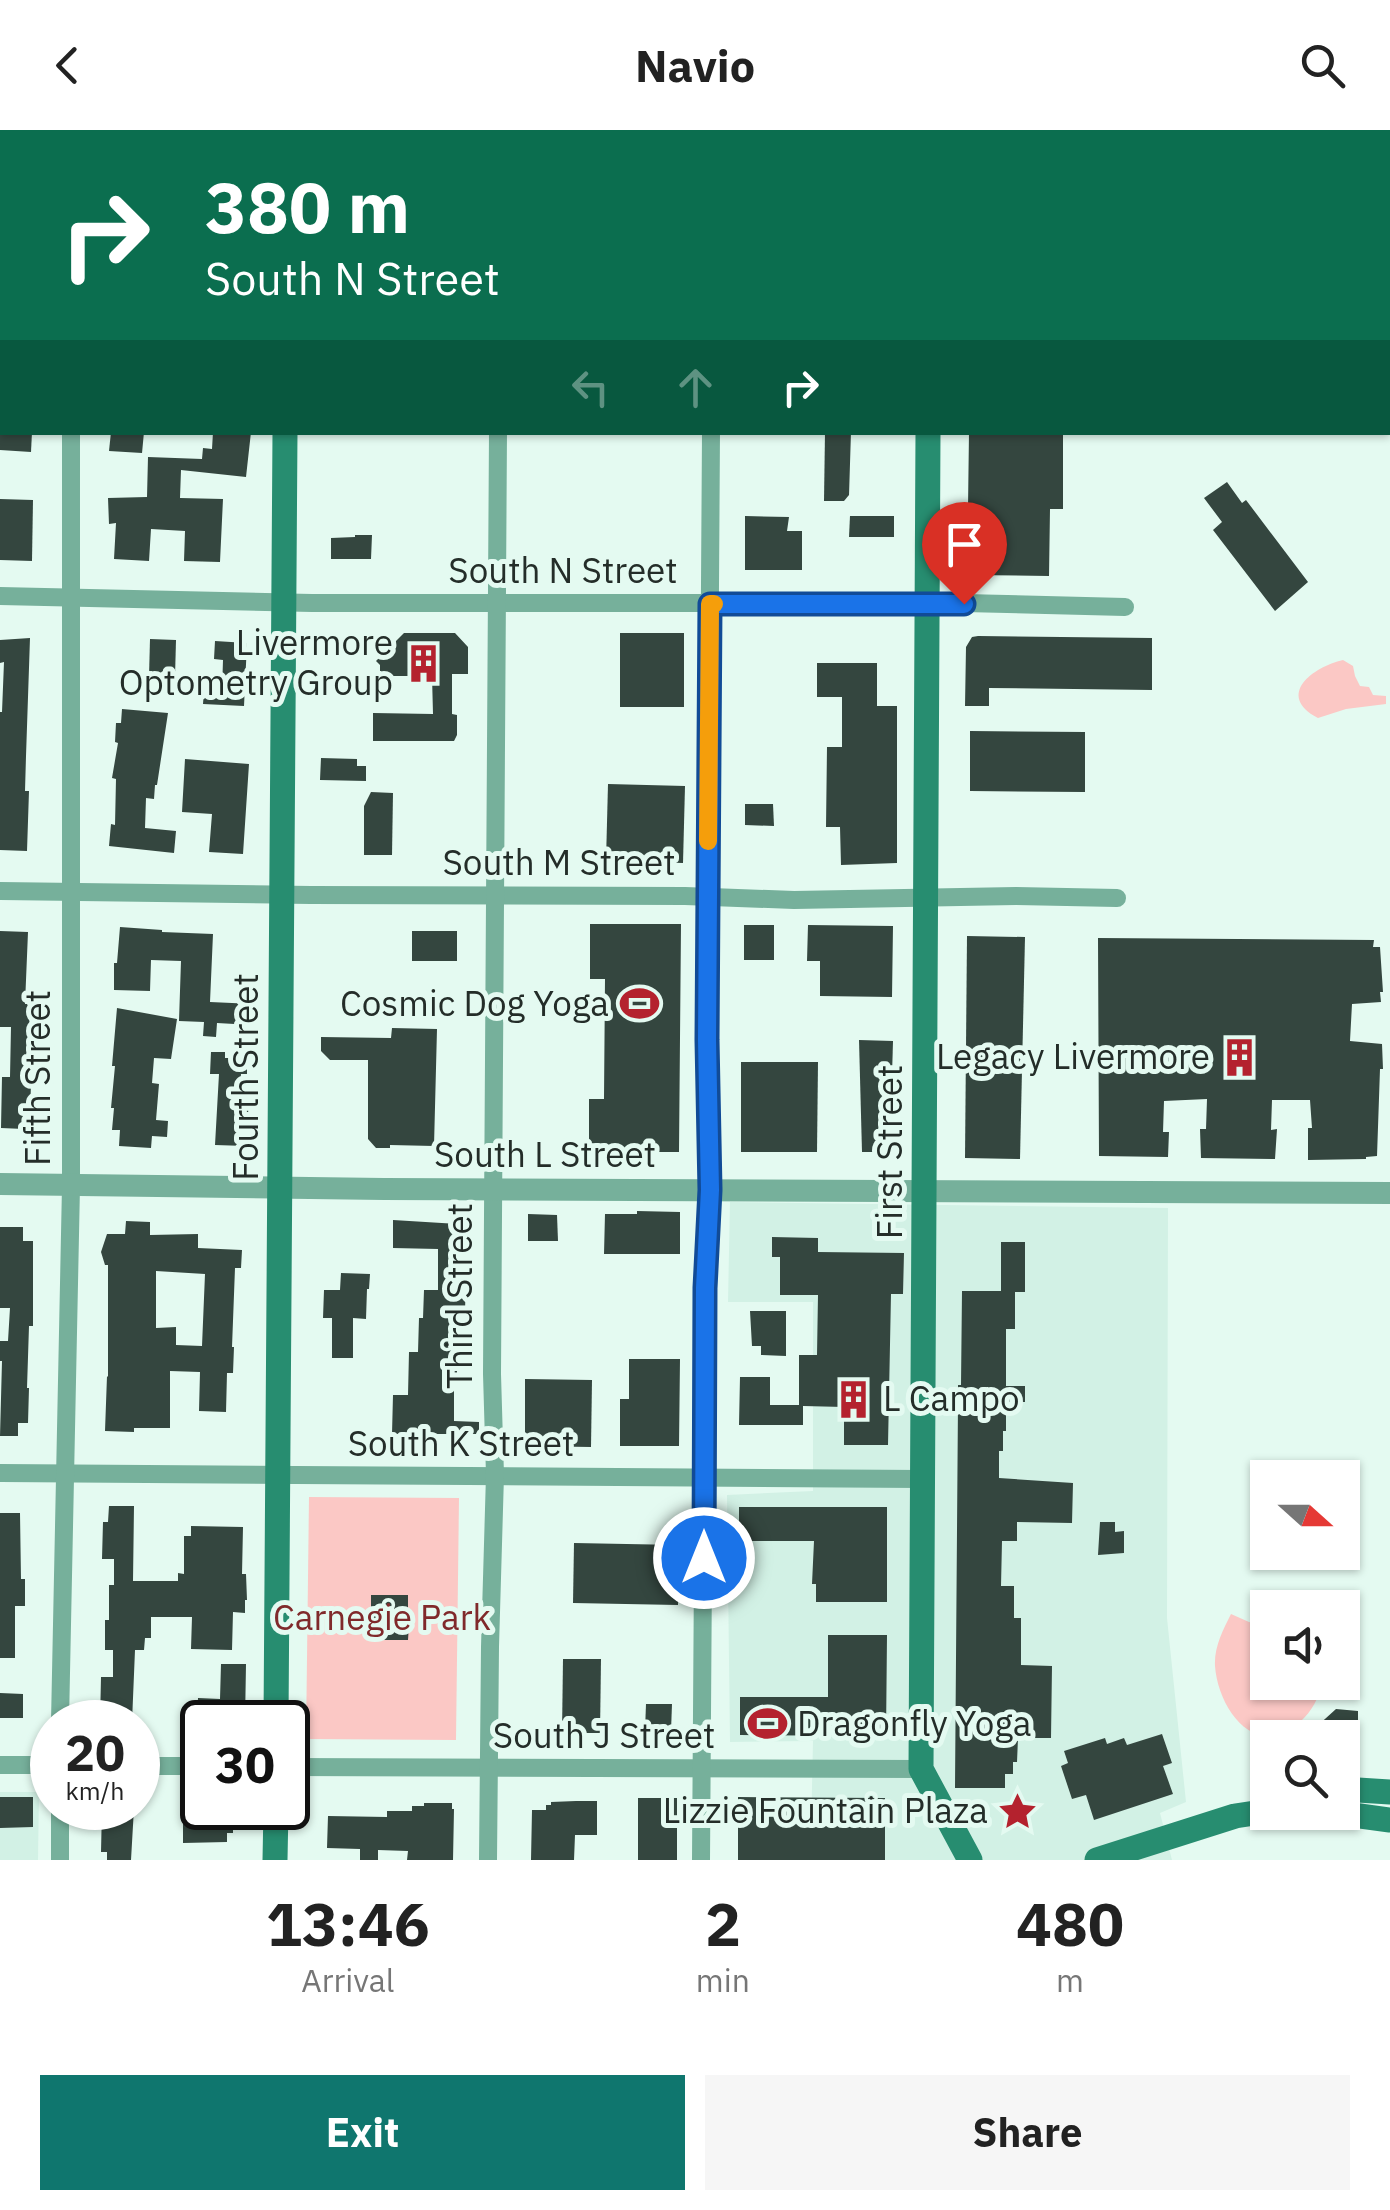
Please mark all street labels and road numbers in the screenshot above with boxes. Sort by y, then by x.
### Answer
street label: South N Street [448,547,678,593]
street label: South M Street [443,839,675,885]
street label: Fourth Street [222,973,268,1181]
street label: Fifth Street [14,990,60,1166]
street label: First Street [866,1065,912,1239]
street label: South L Street [434,1131,656,1177]
street label: Third Street [436,1203,482,1389]
street label: South K Street [348,1420,574,1466]
street label: South J Street [493,1712,715,1758]

